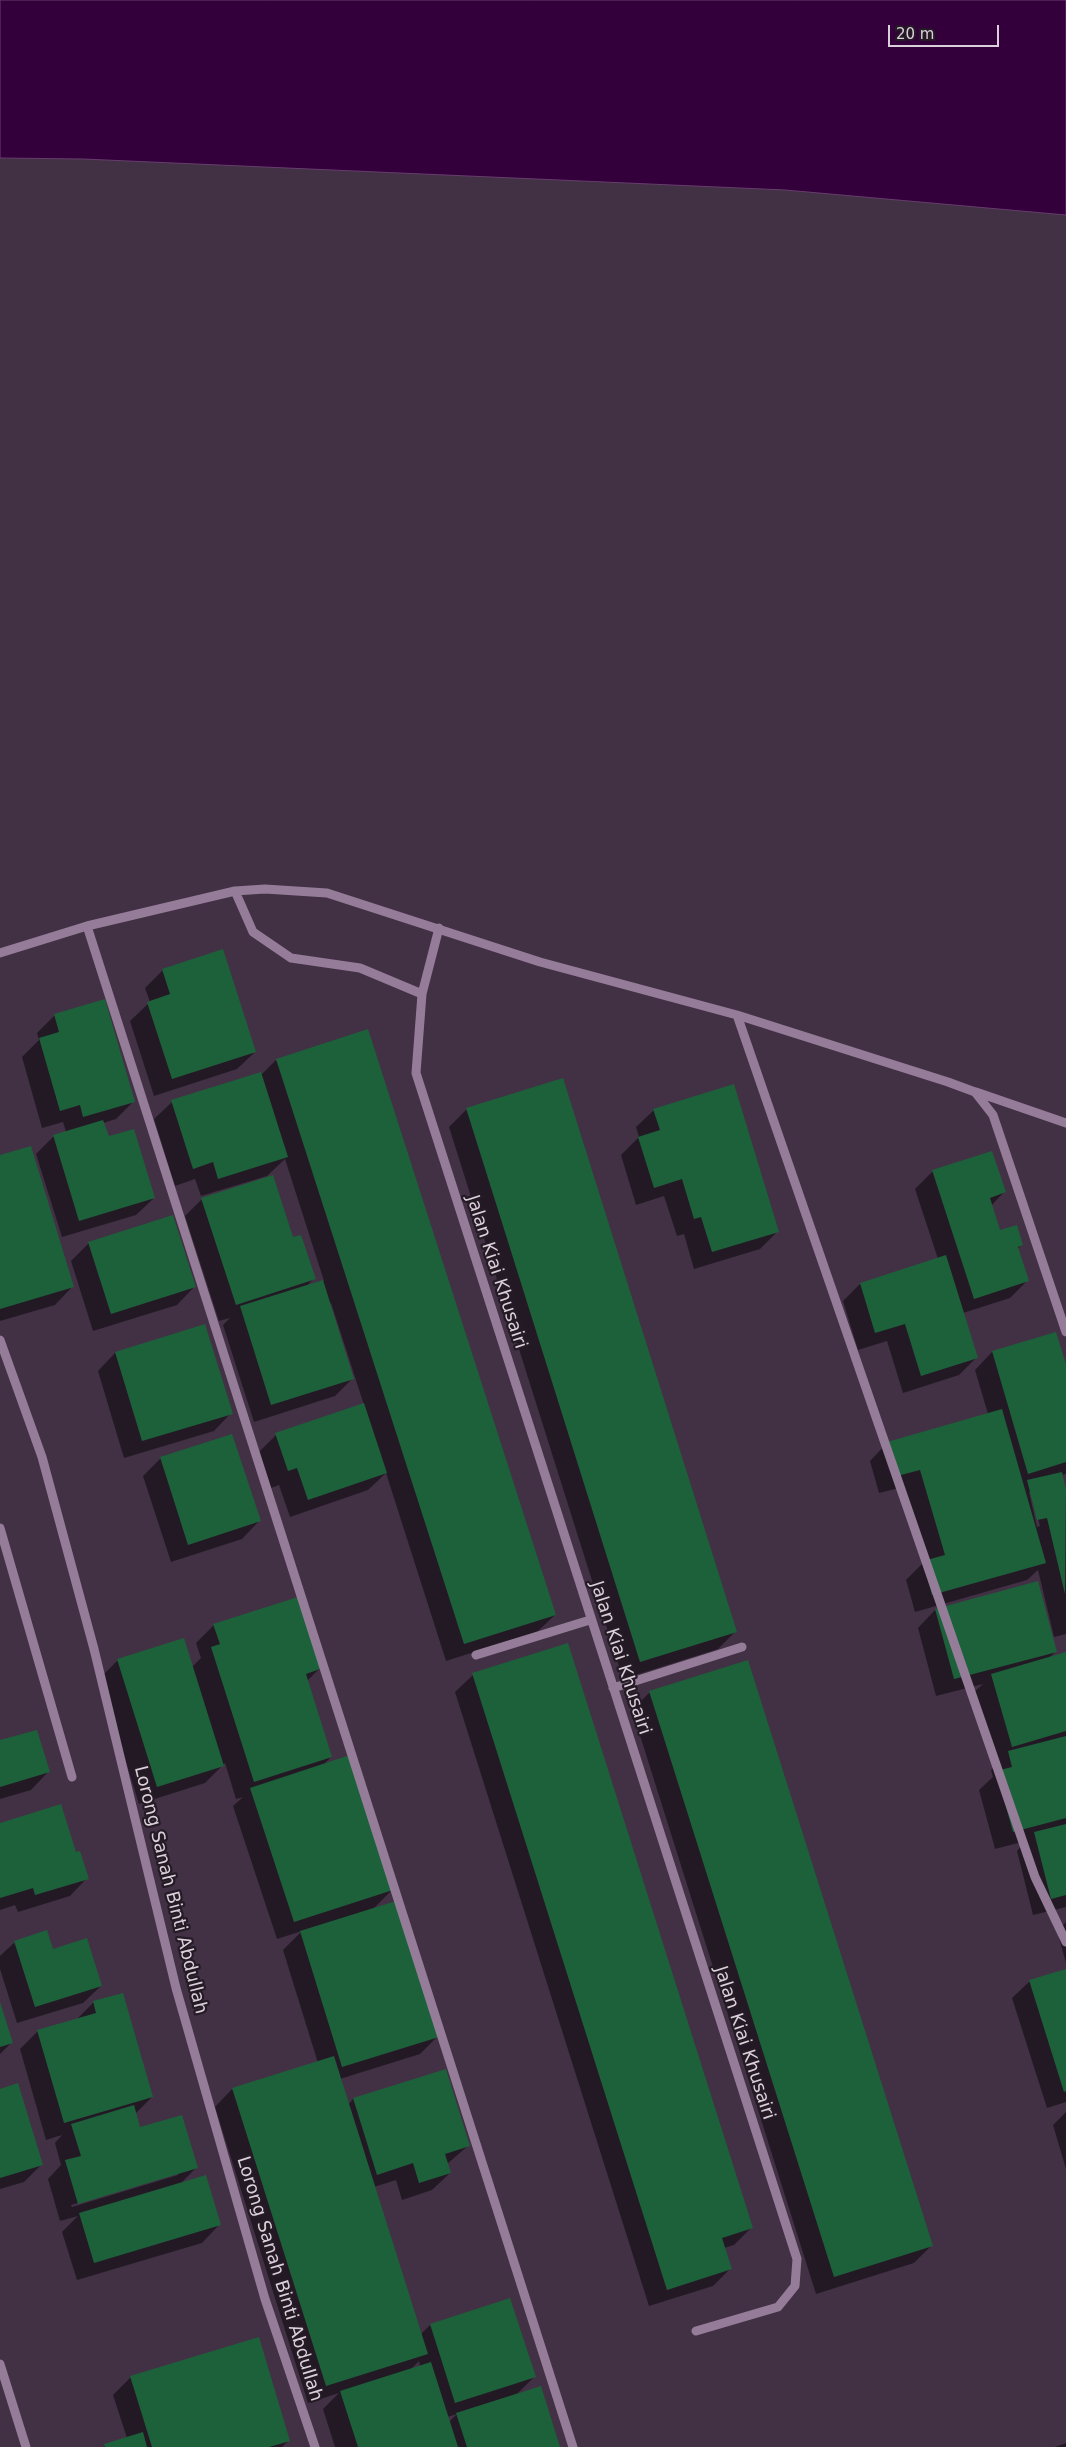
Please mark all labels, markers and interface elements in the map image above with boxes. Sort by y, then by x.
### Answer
scale bar [891,15,1002,47]
text: 20 m [896,25,934,43]
street label: Jalan Kiai Khusairi [461,1192,531,1352]
street label: Jalan Kiai Khusairi [585,1578,655,1738]
street label: Lorong Sanah Binti Abdullah [129,1764,211,2016]
street label: Jalan Kiai Khusairi [709,1963,779,2123]
street label: Lorong Sanah Binti Abdullah [231,2154,327,2404]

